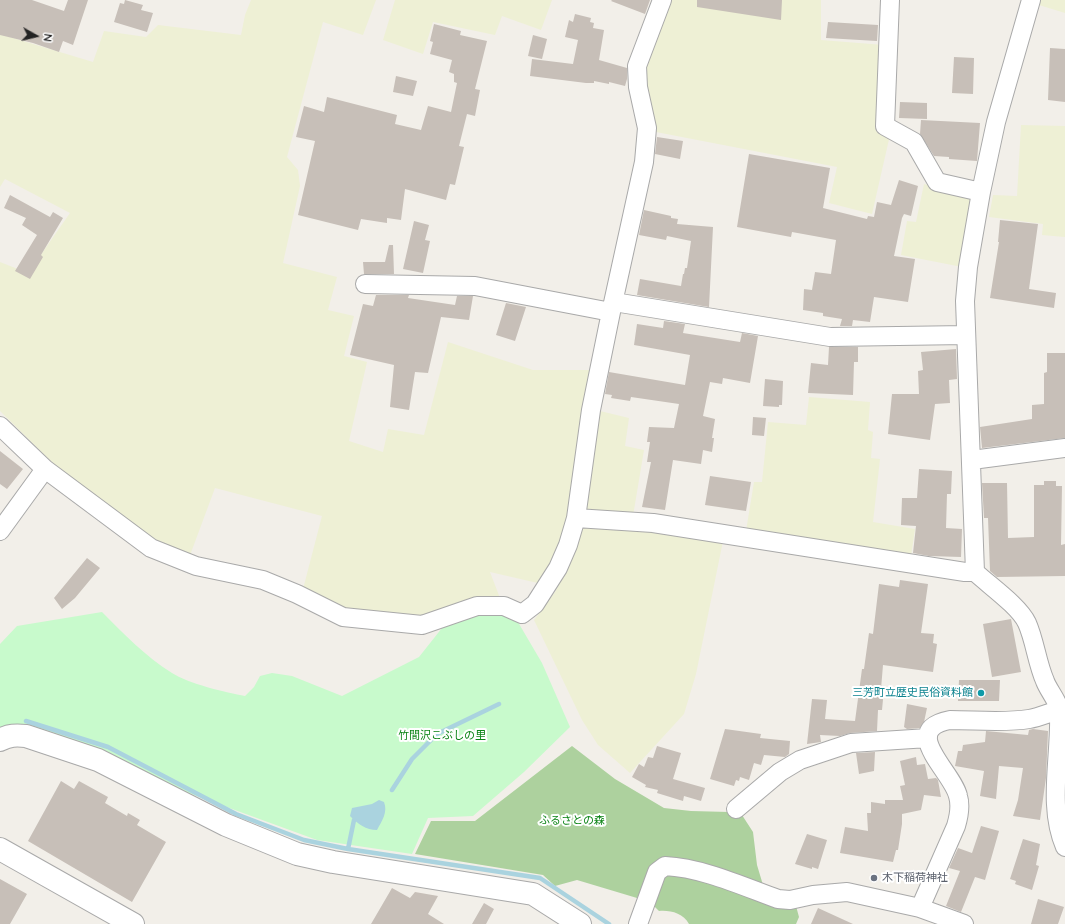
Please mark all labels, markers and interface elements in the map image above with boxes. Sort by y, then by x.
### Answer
north arrow [16,16,56,56]
text: N [40,33,55,43]
place label: 三芳町立歴史民俗資料館 [852,686,973,700]
marker: 三芳町立歴史民俗資料館 [976,688,986,698]
park label: 竹間沢こぶしの里 [398,729,486,743]
park label: ふるさとの森 [539,814,605,828]
place label: 木下稲荷神社 [882,871,948,885]
marker: 木下稲荷神社 [869,873,879,883]

